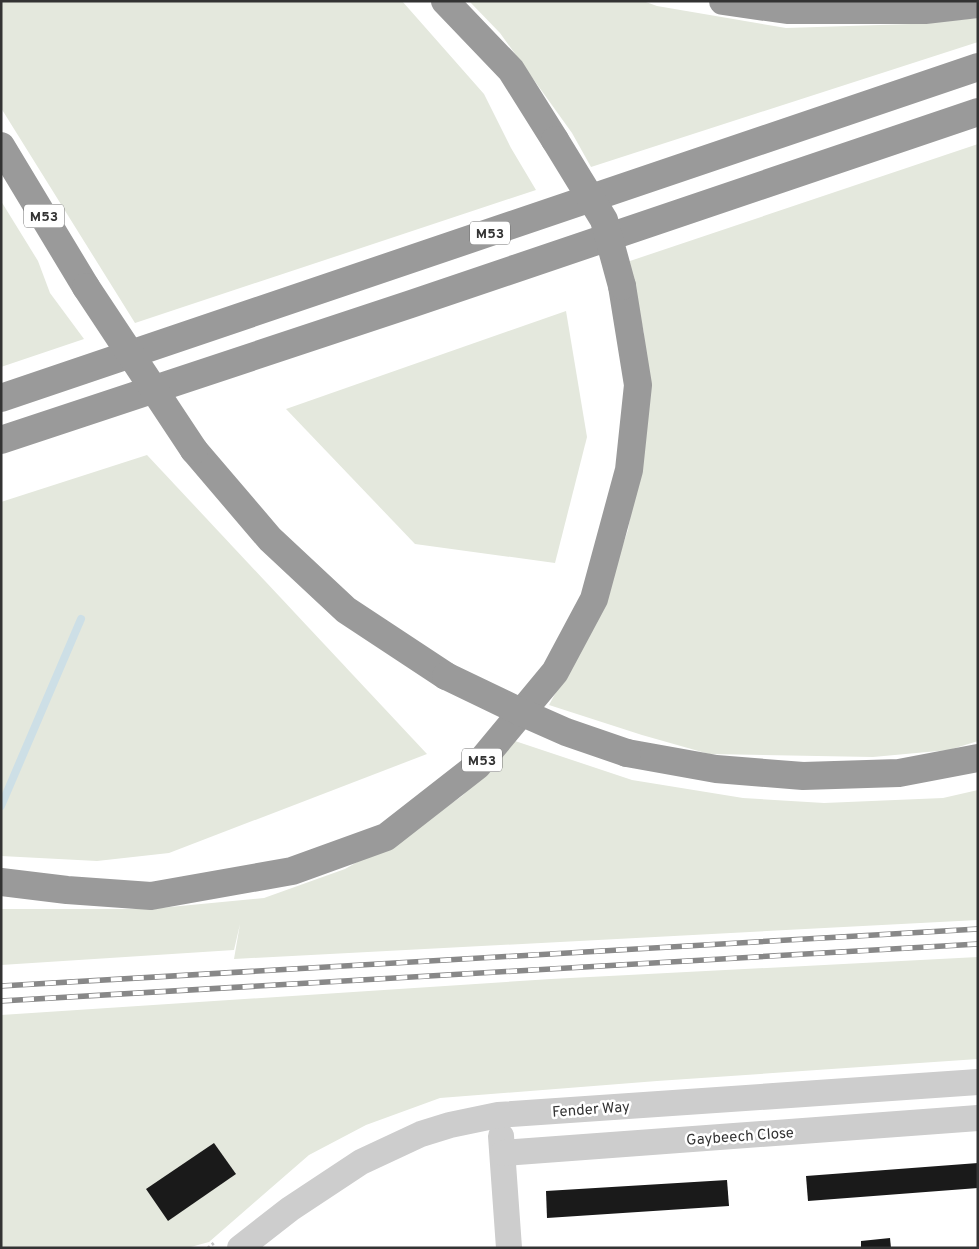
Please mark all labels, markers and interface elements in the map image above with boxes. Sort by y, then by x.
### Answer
road number: M53 [24,205,64,228]
road number: M53 [470,222,510,244]
road number: M53 [462,748,502,772]
street label: Fender Way [552,1098,631,1123]
street label: Gaybeech Close [686,1124,795,1151]

